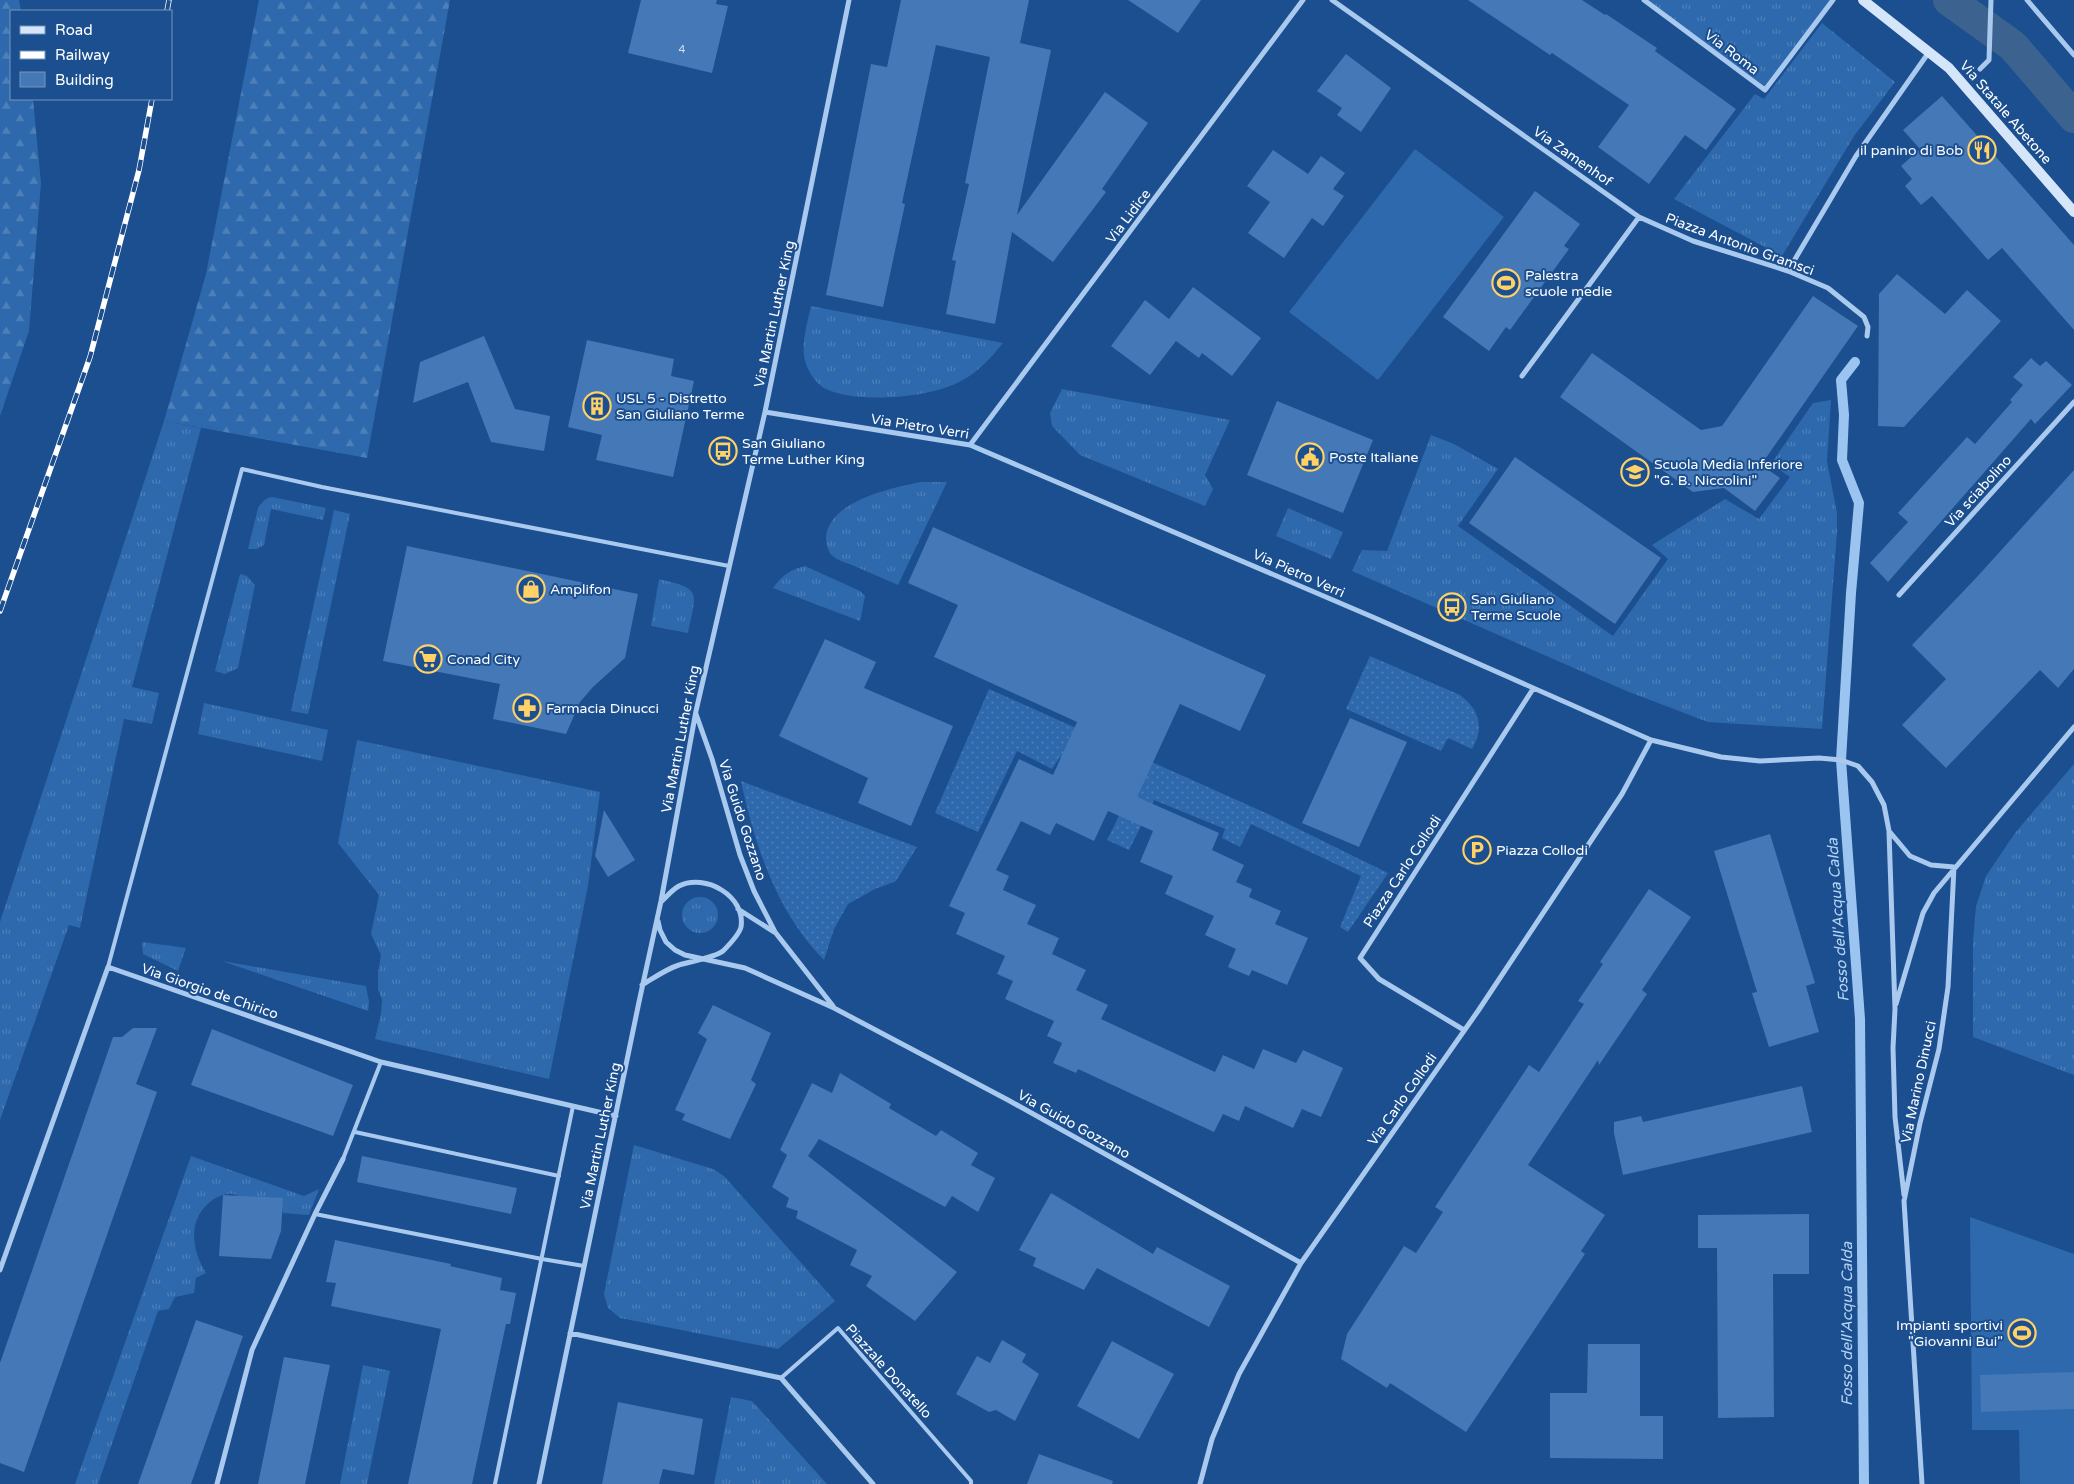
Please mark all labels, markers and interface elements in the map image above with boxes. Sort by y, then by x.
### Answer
legend [10,10,172,100]
text: Road [55,21,93,39]
street label: Via Roma [1701,26,1762,78]
house number: 4 [679,43,686,56]
text: Railway [55,46,110,64]
street label: Via Statale Abetone [1956,57,2055,168]
text: Building [55,71,114,89]
street label: Via Zamenhof [1530,123,1616,190]
restaurant icon: il panino di Bob [1967,135,1997,165]
place label: il panino di Bob [1860,142,1963,159]
street label: Via Lidice [1102,186,1154,247]
street label: Piazza Antonio Gramsci [1663,210,1817,279]
street label: Via Martin Luther King [751,239,798,389]
place label: Palestra scuole medie [1525,267,1612,300]
sports icon: Palestra scuole medie [1491,268,1521,298]
place label: USL 5 - Distretto San Giuliano Terme [616,390,745,423]
building icon: USL 5 - Distretto San Giuliano Terme [582,391,612,421]
street label: Via Pietro Verri [870,410,970,443]
place label: San Giuliano Terme Luther King [742,435,865,468]
bus stop icon: San Giuliano Terme Luther King [708,436,738,466]
public building icon: Poste Italiane [1295,442,1325,472]
place label: Poste Italiane [1329,449,1419,466]
street label: Via sciabolino [1941,452,2015,531]
place label: Scuola Media Inferiore "G. B. Niccolini" [1654,456,1803,489]
school or university icon: Scuola Media Inferiore "G. B. Niccolini" [1620,457,1650,487]
street label: Via Pietro Verri [1250,546,1347,601]
shop icon: Amplifon [516,574,546,604]
place label: Amplifon [550,581,611,598]
place label: San Giuliano Terme Scuole [1471,591,1561,624]
bus stop icon: San Giuliano Terme Scuole [1437,592,1467,622]
supermarket icon: Conad City [413,644,443,674]
place label: Conad City [447,651,520,668]
street label: Via Martin Luther King [658,664,703,814]
pharmacy icon: Farmacia Dinucci [512,693,542,723]
place label: Farmacia Dinucci [546,700,659,717]
street label: Via Guido Gozzano [715,758,770,883]
street label: Piazza Carlo Collodi [1360,812,1445,931]
parking icon: Piazza Collodi [1462,835,1492,865]
water label: Fosso dell'Acqua Calda [1823,837,1853,1003]
place label: Piazza Collodi [1496,842,1588,859]
street label: Via Giorgio de Chirico [139,960,281,1023]
street label: Via Marino Dinucci [1897,1019,1940,1145]
street label: Via Carlo Collodi [1364,1050,1441,1149]
street label: Via Martin Luther King [577,1061,624,1211]
street label: Via Guido Gozzano [1014,1086,1133,1162]
water label: Fosso dell'Acqua Calda [1838,1241,1856,1406]
place label: Impianti sportivi "Giovanni Bui" [1896,1317,2003,1350]
sports icon: Impianti sportivi "Giovanni Bui" [2007,1318,2037,1348]
street label: Piazzale Donatello [842,1321,935,1422]

